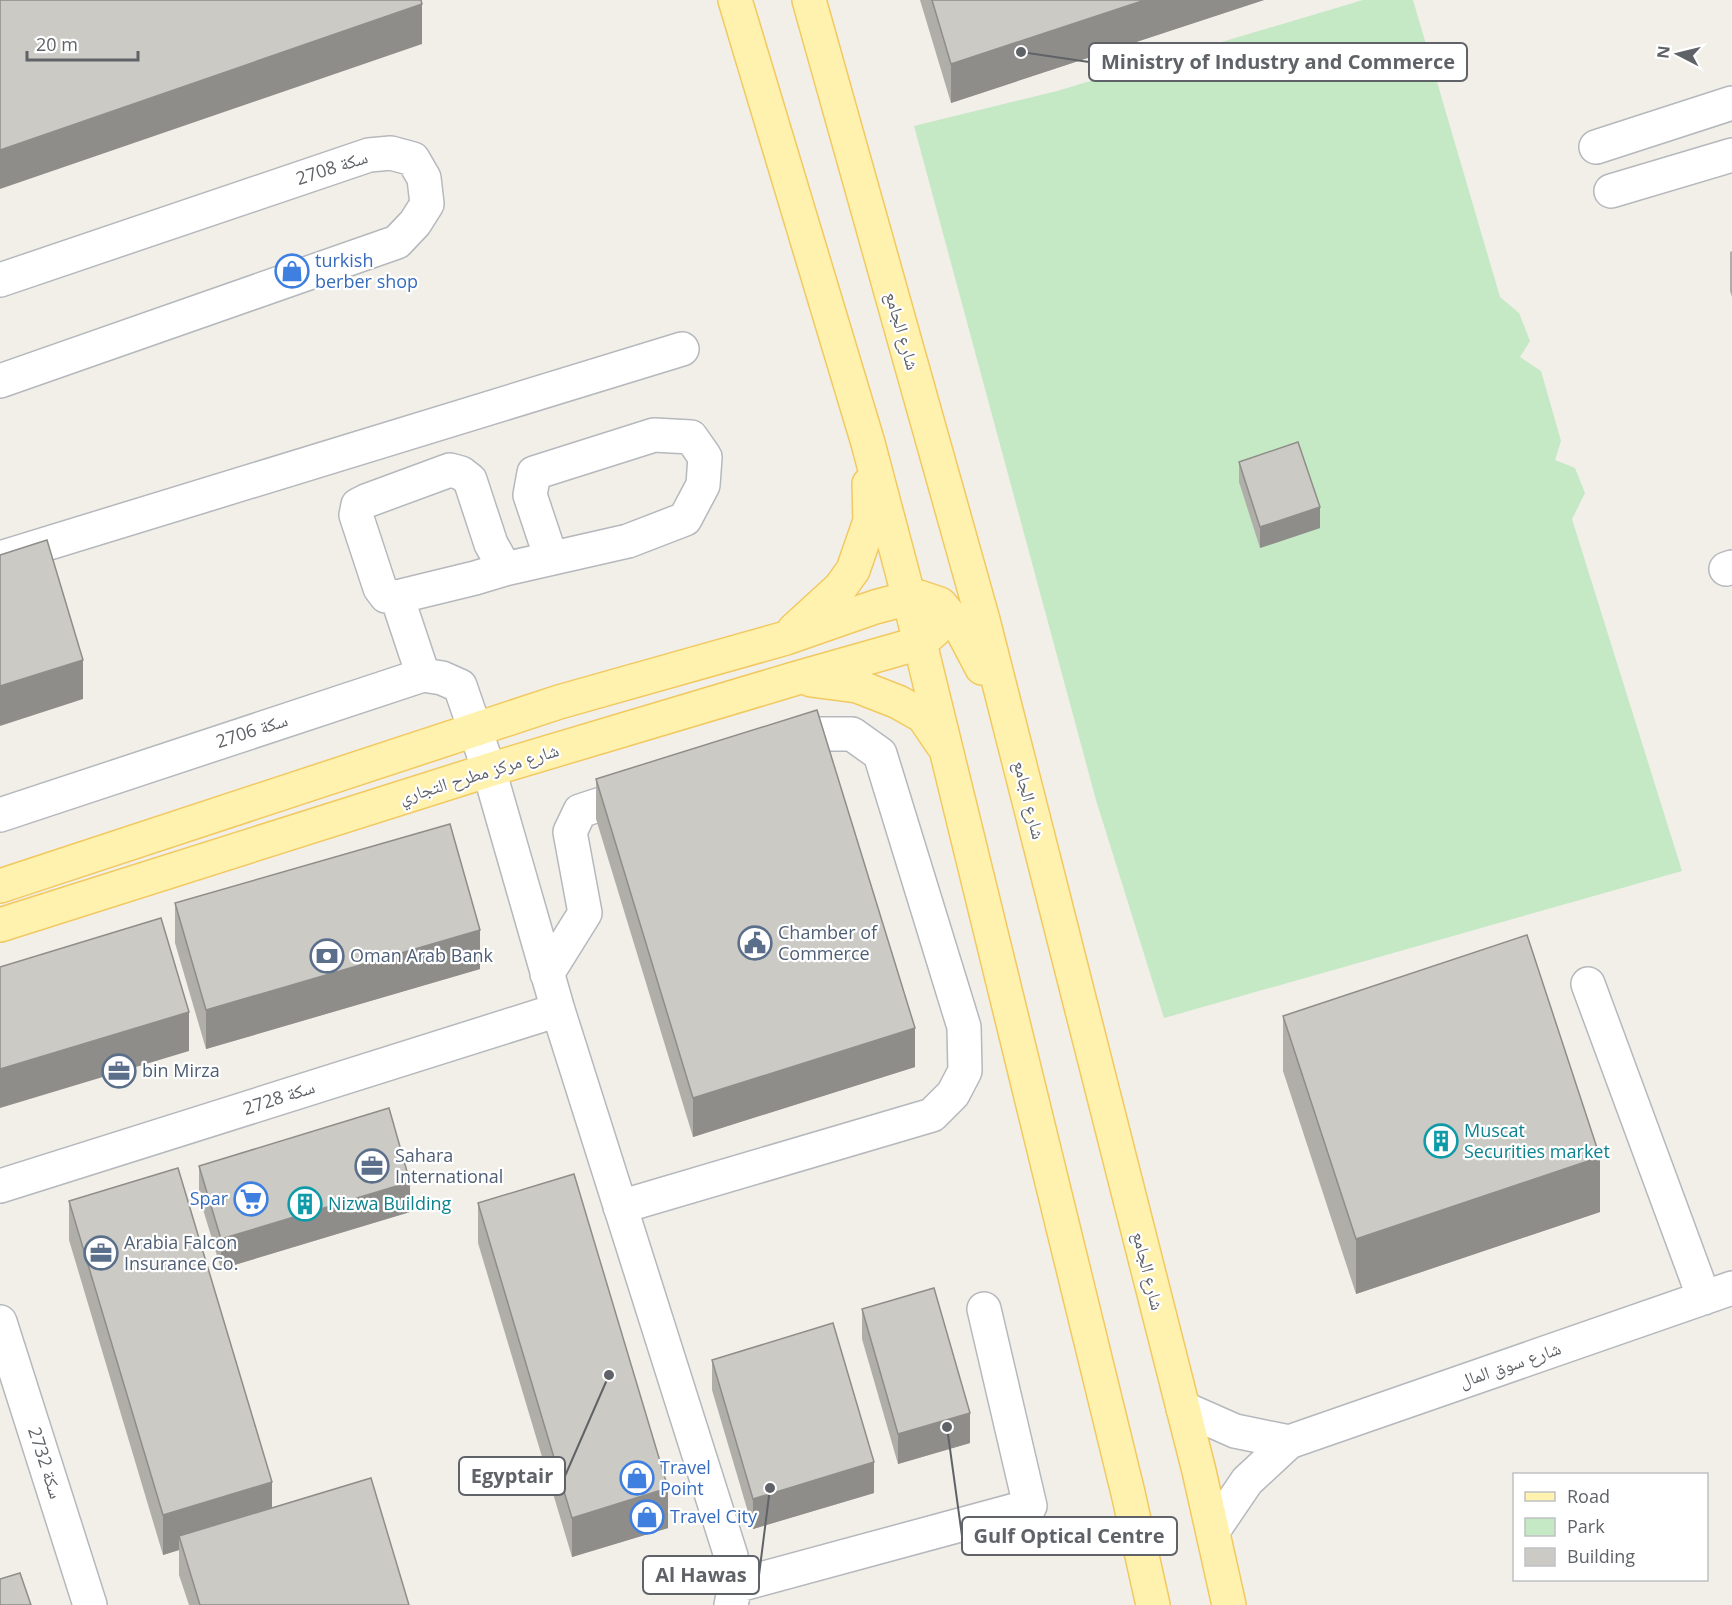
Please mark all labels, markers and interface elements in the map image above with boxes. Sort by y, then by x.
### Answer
scale bar [27,24,138,62]
north arrow [1648,24,1708,84]
text: 20 m [36,32,78,56]
callout: Ministry of Industry and Commerce [1089,43,1467,81]
text: N [1651,44,1675,60]
text: Ministry of Industry and Commerce [1101,48,1455,75]
street label: سكة 2708 [293,144,371,190]
place label: turkish berber shop [315,248,418,293]
shop icon: turkish berber shop [274,253,310,289]
street label: شارع الجامع [879,289,926,373]
street label: سكة 2706 [213,707,291,753]
street label: شارع مركز مطرح التجاري [396,737,563,812]
street label: شارع الجامع [1008,758,1051,842]
place label: Chamber of Commerce [778,920,878,965]
public building icon: Chamber of Commerce [737,925,773,961]
bank icon: Oman Arab Bank [309,938,345,974]
place label: Oman Arab Bank [350,943,493,967]
office icon: bin Mirza [101,1053,137,1089]
place label: bin Mirza [142,1058,220,1082]
street label: سكة 2728 [240,1074,318,1120]
place label: Muscat Securities market [1464,1118,1610,1163]
building icon: Muscat Securities market [1423,1123,1459,1159]
place label: Sahara International [395,1143,503,1188]
office icon: Sahara International [354,1148,390,1184]
supermarket icon: Spar [233,1181,269,1217]
place label: Spar [190,1186,229,1210]
building icon: Nizwa Building [287,1186,323,1222]
place label: Nizwa Building [328,1191,452,1215]
street label: شارع الجامع [1127,1229,1170,1313]
place label: Arabia Falcon Insurance Co. [124,1230,238,1275]
office icon: Arabia Falcon Insurance Co. [83,1235,119,1271]
street label: شارع سوق المال [1456,1335,1564,1393]
street label: سكة 2732 [23,1424,69,1502]
place label: Travel Point [660,1455,711,1500]
callout: Egyptair [459,1457,565,1495]
shop icon: Travel Point [619,1460,655,1496]
text: Egyptair [471,1462,553,1489]
legend [1513,1473,1708,1581]
text: Road [1567,1484,1610,1508]
shop icon: Travel City [629,1499,665,1535]
place label: Travel City [670,1504,758,1528]
text: Park [1567,1514,1605,1538]
callout: Gulf Optical Centre [962,1517,1177,1555]
text: Gulf Optical Centre [974,1522,1164,1549]
text: Building [1567,1544,1635,1568]
callout: Al Hawas [643,1556,759,1594]
text: Al Hawas [655,1561,747,1588]

